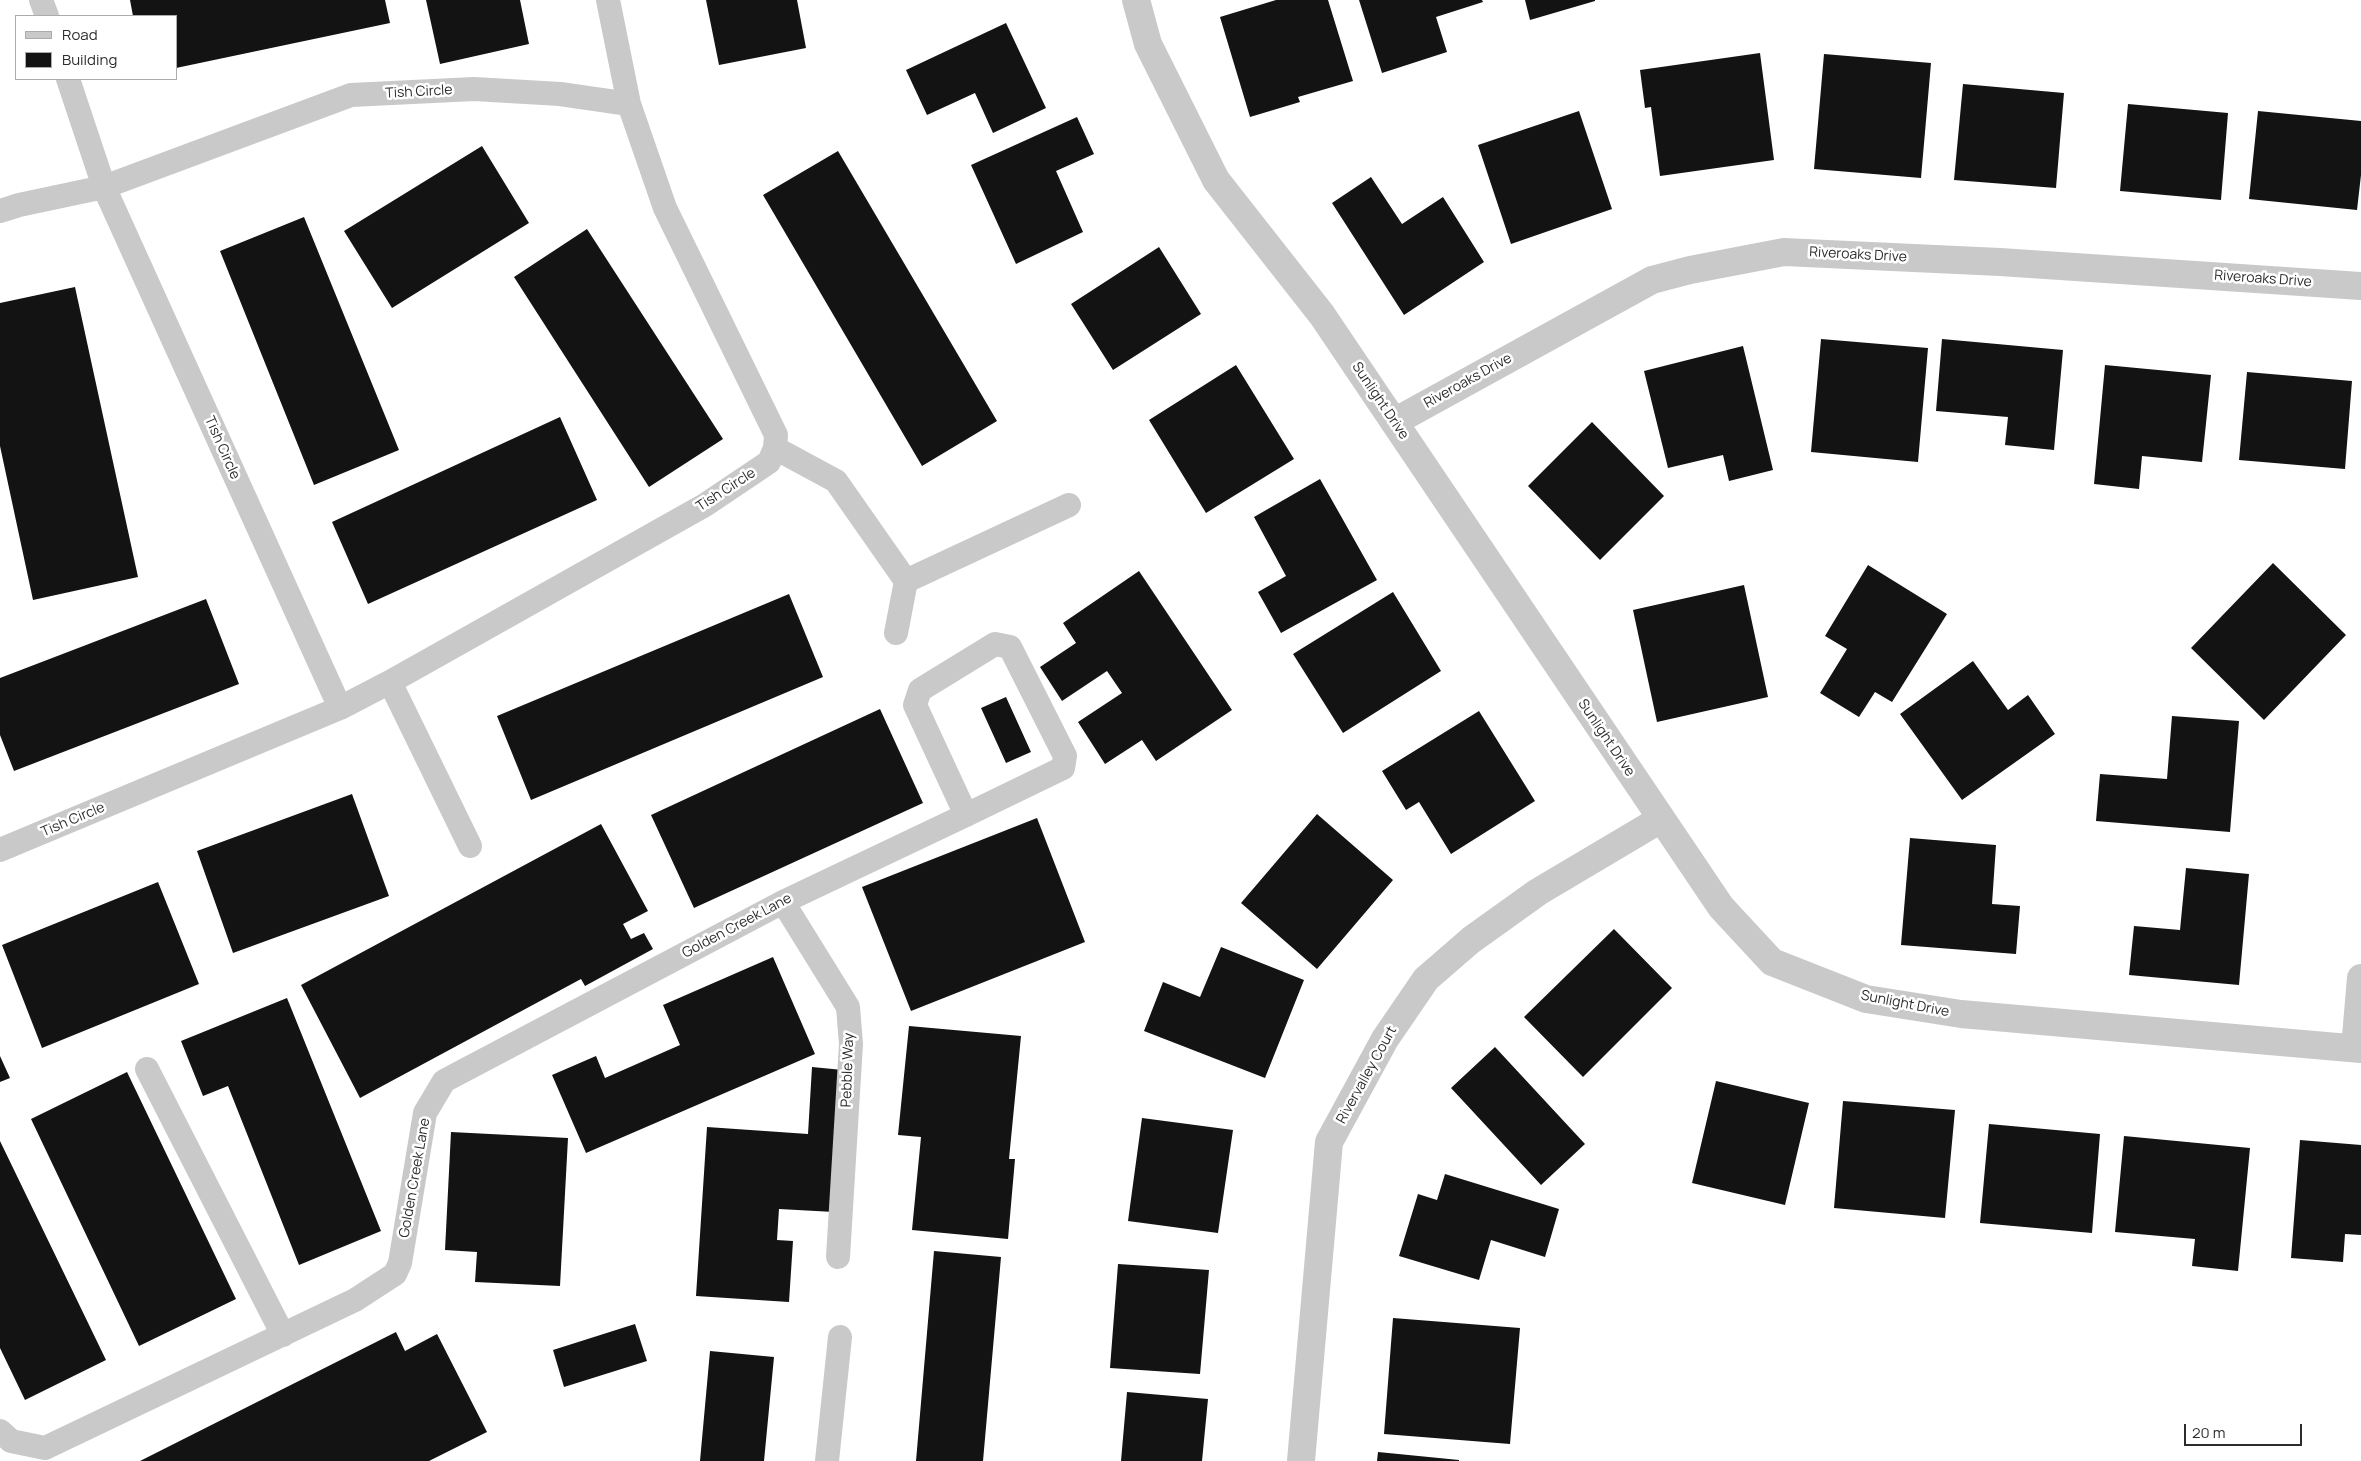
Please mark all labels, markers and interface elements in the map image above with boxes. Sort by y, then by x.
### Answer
legend [15,15,178,80]
text: Road [62,24,98,45]
text: Building [62,49,117,70]
street label: Tish Circle [385,82,453,102]
street label: Riveroaks Drive [1809,244,1907,266]
street label: Riveroaks Drive [2214,267,2312,291]
street label: Riveroaks Drive [1421,350,1515,412]
street label: Sunlight Drive [1348,359,1412,443]
street label: Tish Circle [201,414,243,482]
street label: Tish Circle [693,465,759,515]
street label: Sunlight Drive [1574,696,1638,780]
street label: Tish Circle [39,799,107,841]
street label: Golden Creek Lane [680,890,794,962]
street label: Sunlight Drive [1859,987,1951,1021]
street label: Rivervalley Court [1333,1023,1401,1127]
street label: Pebble Way [838,1032,858,1108]
street label: Golden Creek Lane [396,1117,434,1239]
scale bar [2186,1414,2304,1446]
text: 20 m [2192,1422,2225,1443]

